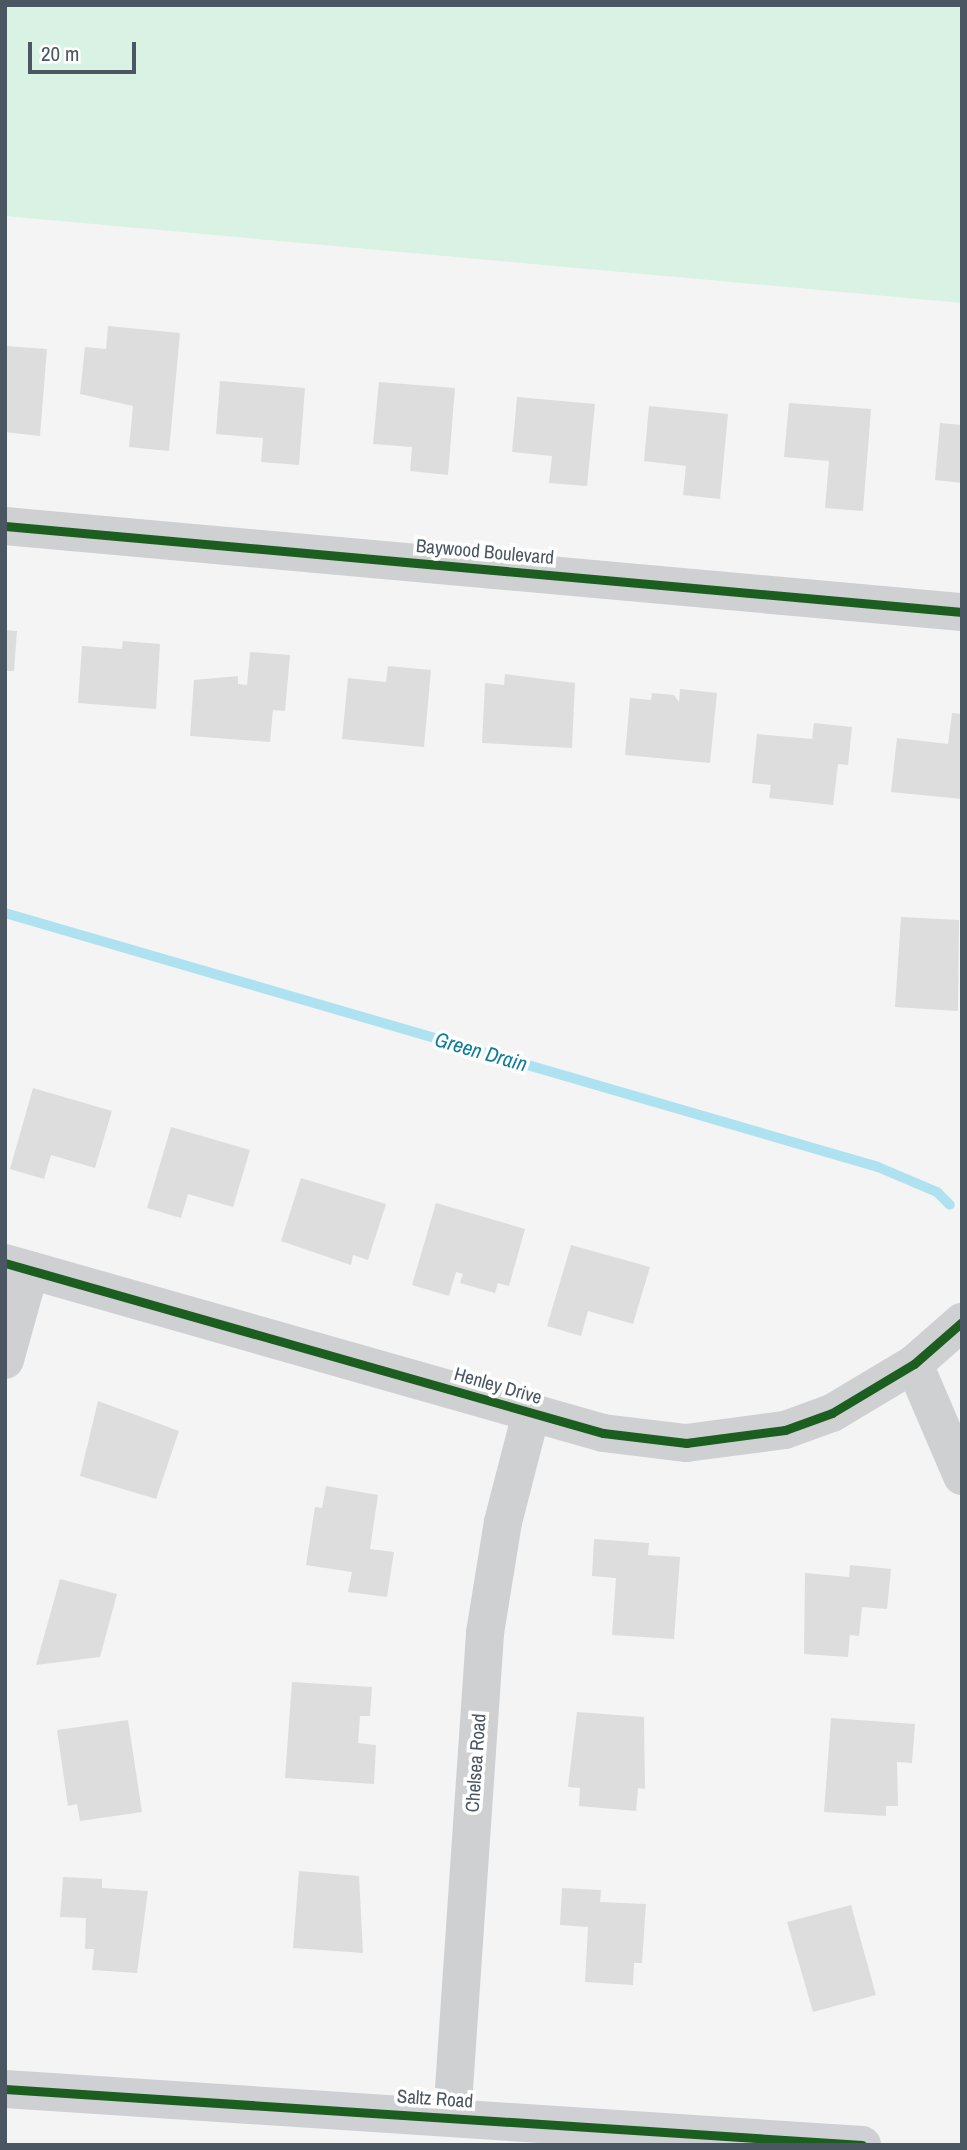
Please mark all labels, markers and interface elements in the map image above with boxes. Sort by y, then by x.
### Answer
scale bar [32,28,140,72]
text: 20 m [41,39,79,68]
street label: Baywood Boulevard [415,535,555,569]
water label: Green Drain [432,1027,530,1077]
street label: Henley Drive [452,1363,544,1409]
street label: Chelsea Road [461,1713,491,1813]
street label: Saltz Road [396,2085,474,2113]

